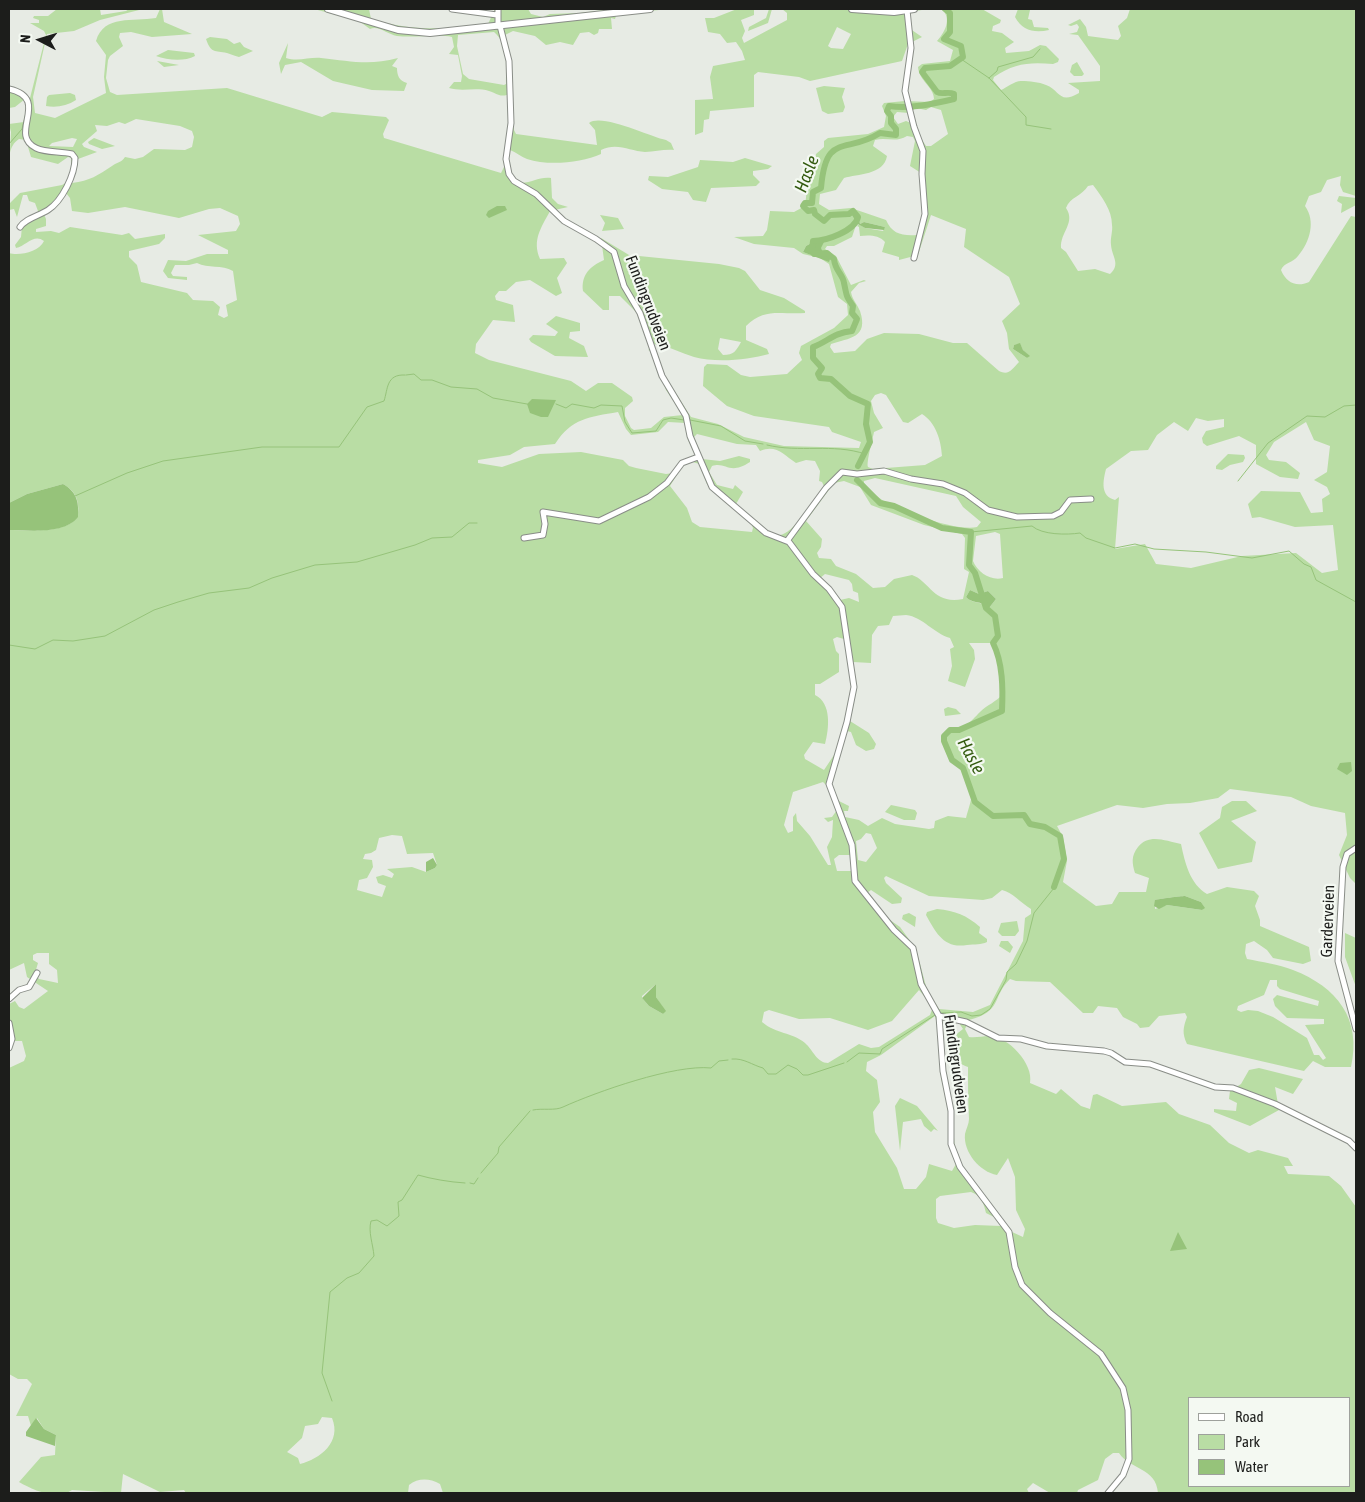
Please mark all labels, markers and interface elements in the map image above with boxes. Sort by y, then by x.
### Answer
north arrow [15,15,65,65]
text: N [17,34,33,44]
water label: Hasle [790,152,824,196]
street label: Fundingrudveien [621,253,675,353]
water label: Hasle [953,734,989,778]
street label: Garderveien [1317,884,1339,958]
street label: Fundingrudveien [940,1013,972,1115]
legend [1188,1397,1350,1487]
text: Road [1235,1408,1264,1425]
text: Park [1235,1433,1260,1450]
text: Water [1235,1458,1268,1475]

